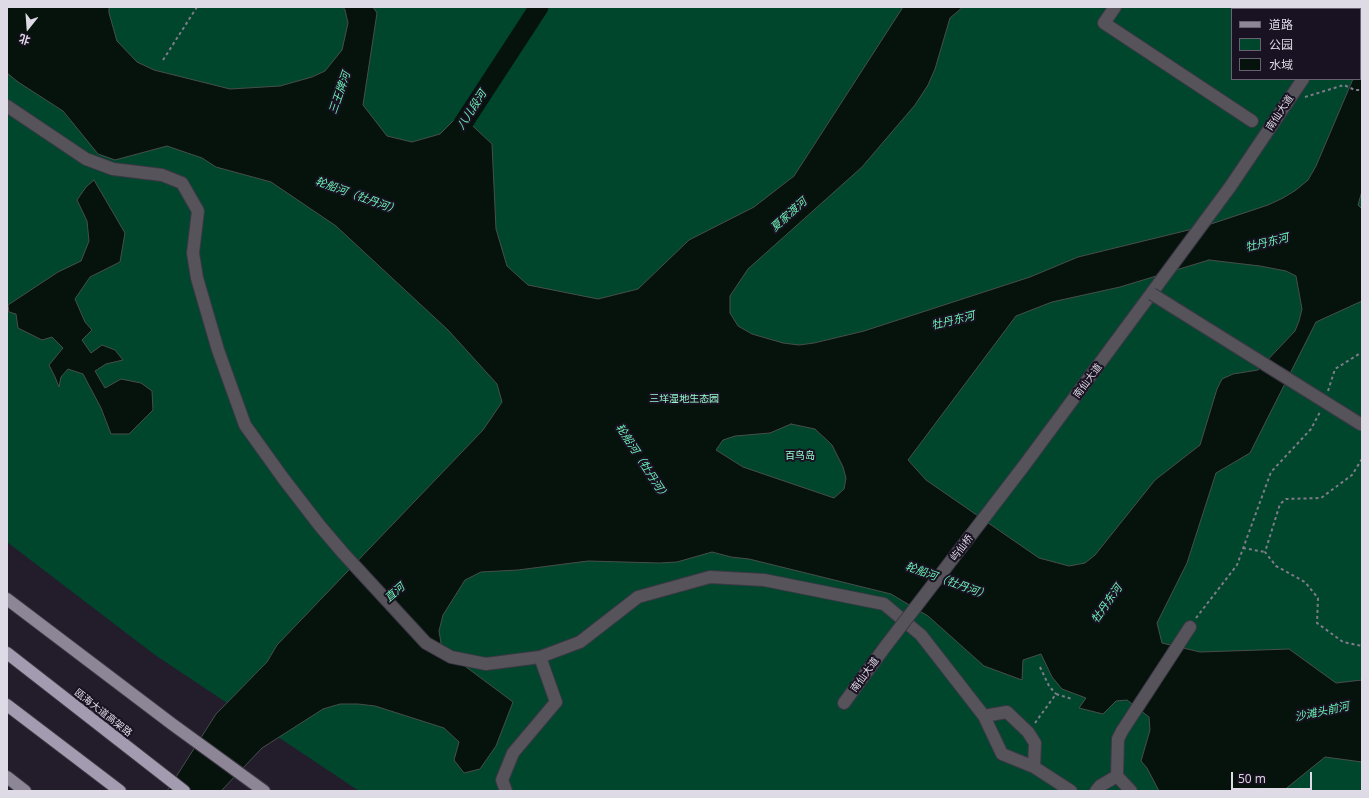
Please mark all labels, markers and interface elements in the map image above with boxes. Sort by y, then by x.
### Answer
north arrow [8,8,48,48]
legend [1231,8,1361,80]
text: 道路 [1269,16,1293,33]
text: 北 [17,31,32,49]
text: 公园 [1269,36,1293,53]
text: 水域 [1269,56,1293,73]
water label: 三王牌河 [327,70,353,116]
water label: 八儿段河 [454,88,490,132]
street label: 南仙大道 [1264,93,1296,133]
water label: 轮船河（牡丹河） [313,175,401,217]
water label: 夏家渡河 [768,195,810,235]
water label: 牡丹东河 [1244,231,1290,255]
water label: 牡丹东河 [930,309,976,333]
street label: 南仙大道 [1071,361,1105,401]
park label: 三垟湿地生态园 [649,393,719,405]
water label: 轮船河（牡丹河） [613,422,671,502]
park label: 百鸟岛 [785,450,815,462]
street label: 屿仙桥 [948,532,976,564]
water label: 轮船河（牡丹河） [903,560,991,602]
water label: 直河 [382,581,408,605]
water label: 牡丹东河 [1089,582,1125,626]
street label: 南仙大道 [848,655,882,695]
street label: 瓯海大道高架路 [72,687,134,739]
water label: 沙滩头前河 [1294,700,1350,724]
scale bar [1233,764,1314,790]
text: 50 m [1238,770,1266,787]

